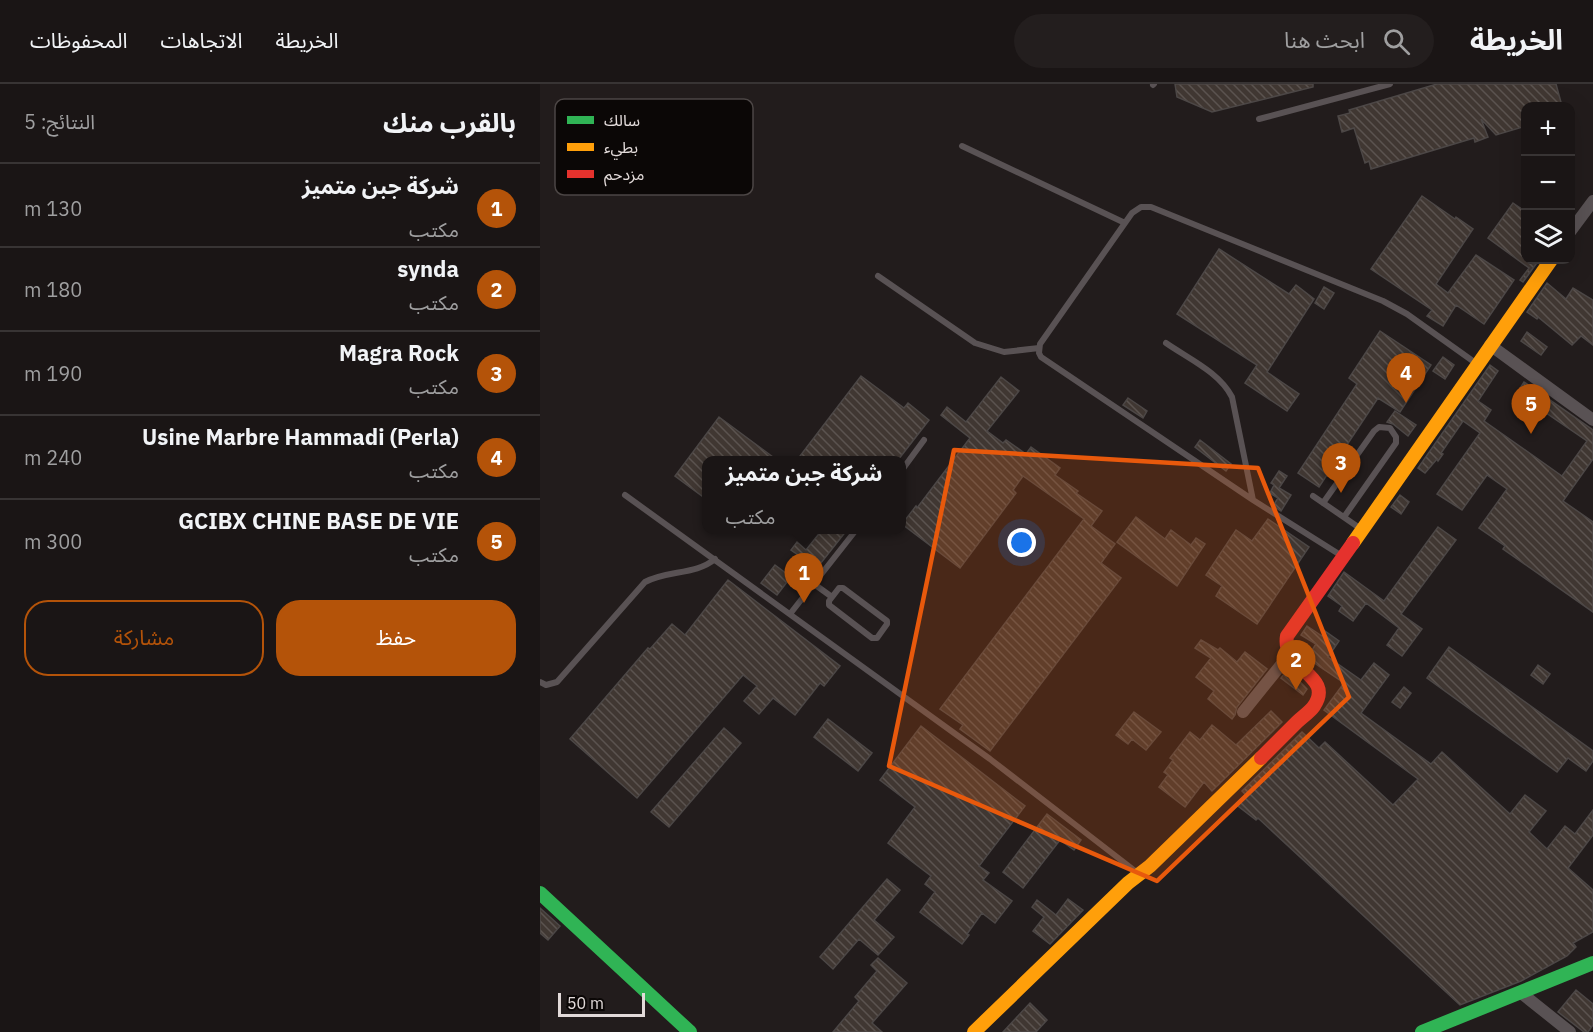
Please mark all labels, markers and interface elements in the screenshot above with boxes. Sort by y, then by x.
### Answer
search box [1014,14,1434,68]
text: الخريطة [1470,21,1563,58]
text: ابحث هنا [1284,25,1365,54]
icon: search [1380,25,1413,58]
text: المحفوظات [30,26,127,54]
text: الاتجاهات [160,26,242,54]
text: الخريطة [275,26,338,54]
legend [555,99,753,195]
map controls [1521,102,1575,264]
button: + [1521,102,1575,156]
text: بالقرب منك [383,105,516,139]
text: النتائج: 5 [24,108,95,135]
text: سالك [604,110,640,130]
text: بطيء [604,137,638,160]
button: − [1521,156,1575,210]
text: مزدحم [604,164,644,187]
text: شركة جبن متميز [302,171,459,200]
text: 130 m [24,195,82,222]
text: 1 [491,195,503,222]
button: layers [1521,210,1575,264]
text: مكتب [409,216,459,243]
text: synda [397,254,459,283]
text: 180 m [24,276,82,303]
text: 2 [491,276,503,303]
text: مكتب [409,289,459,316]
text: Magra Rock [339,338,459,367]
pin: 4 [1386,354,1426,403]
text: 190 m [24,360,82,387]
text: 3 [491,360,503,387]
text: مكتب [409,373,459,400]
pin: 5 [1512,384,1550,434]
text: Usine Marbre Hammadi (Perla) [142,422,459,451]
text: 240 m [24,444,82,471]
text: 4 [491,444,503,471]
pin: 3 [1322,444,1360,493]
popup [702,456,906,534]
text: مكتب [409,457,459,484]
text: شركة جبن متميز [726,458,882,487]
text: مكتب [726,503,776,530]
text: GCIBX CHINE BASE DE VIE [178,506,459,535]
text: 300 m [24,528,82,555]
text: 5 [491,528,503,555]
your location [1007,528,1036,557]
text: مكتب [409,541,459,568]
pin: 1 [784,554,824,603]
button: مشاركة [24,600,264,676]
button: حفظ [276,600,516,676]
pin: 2 [1276,640,1316,690]
scale bar [558,990,645,1018]
text: 50 m [567,993,604,1013]

